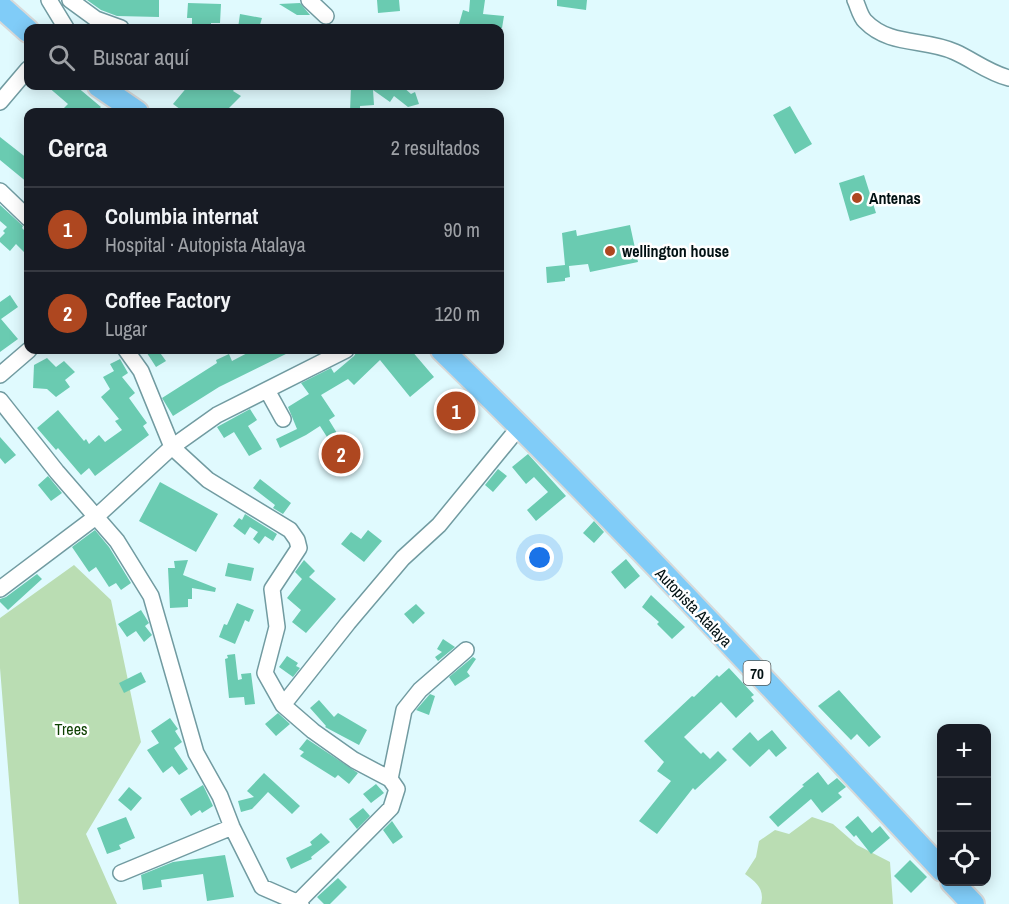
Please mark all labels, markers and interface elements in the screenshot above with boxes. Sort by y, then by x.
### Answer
search box [24,24,504,90]
icon: search [45,41,78,74]
text: Buscar aquí [93,42,189,72]
text: Cerca [48,130,107,165]
text: 2 resultados [391,134,480,161]
place label: Antenas [869,187,921,209]
marker: Antenas [850,191,864,205]
text: Columbia internat [105,201,258,231]
text: 1 [63,216,72,243]
text: 90 m [444,216,480,243]
text: Hospital · Autopista Atalaya [105,231,306,258]
place label: wellington house [622,240,729,262]
marker: wellington house [603,244,617,258]
text: Coffee Factory [105,285,230,315]
text: 2 [63,300,72,327]
text: 120 m [434,300,480,327]
text: Lugar [105,315,147,342]
pin: 1 [436,388,476,434]
pin: 2 [322,432,360,476]
your location [525,543,554,572]
street label: Autopista Atalaya [650,562,738,652]
road number: 70 [744,661,771,685]
park label: Trees [54,718,88,740]
map controls [937,724,991,886]
button: + [937,724,991,778]
button: − [937,778,991,832]
button: locate [937,832,991,886]

